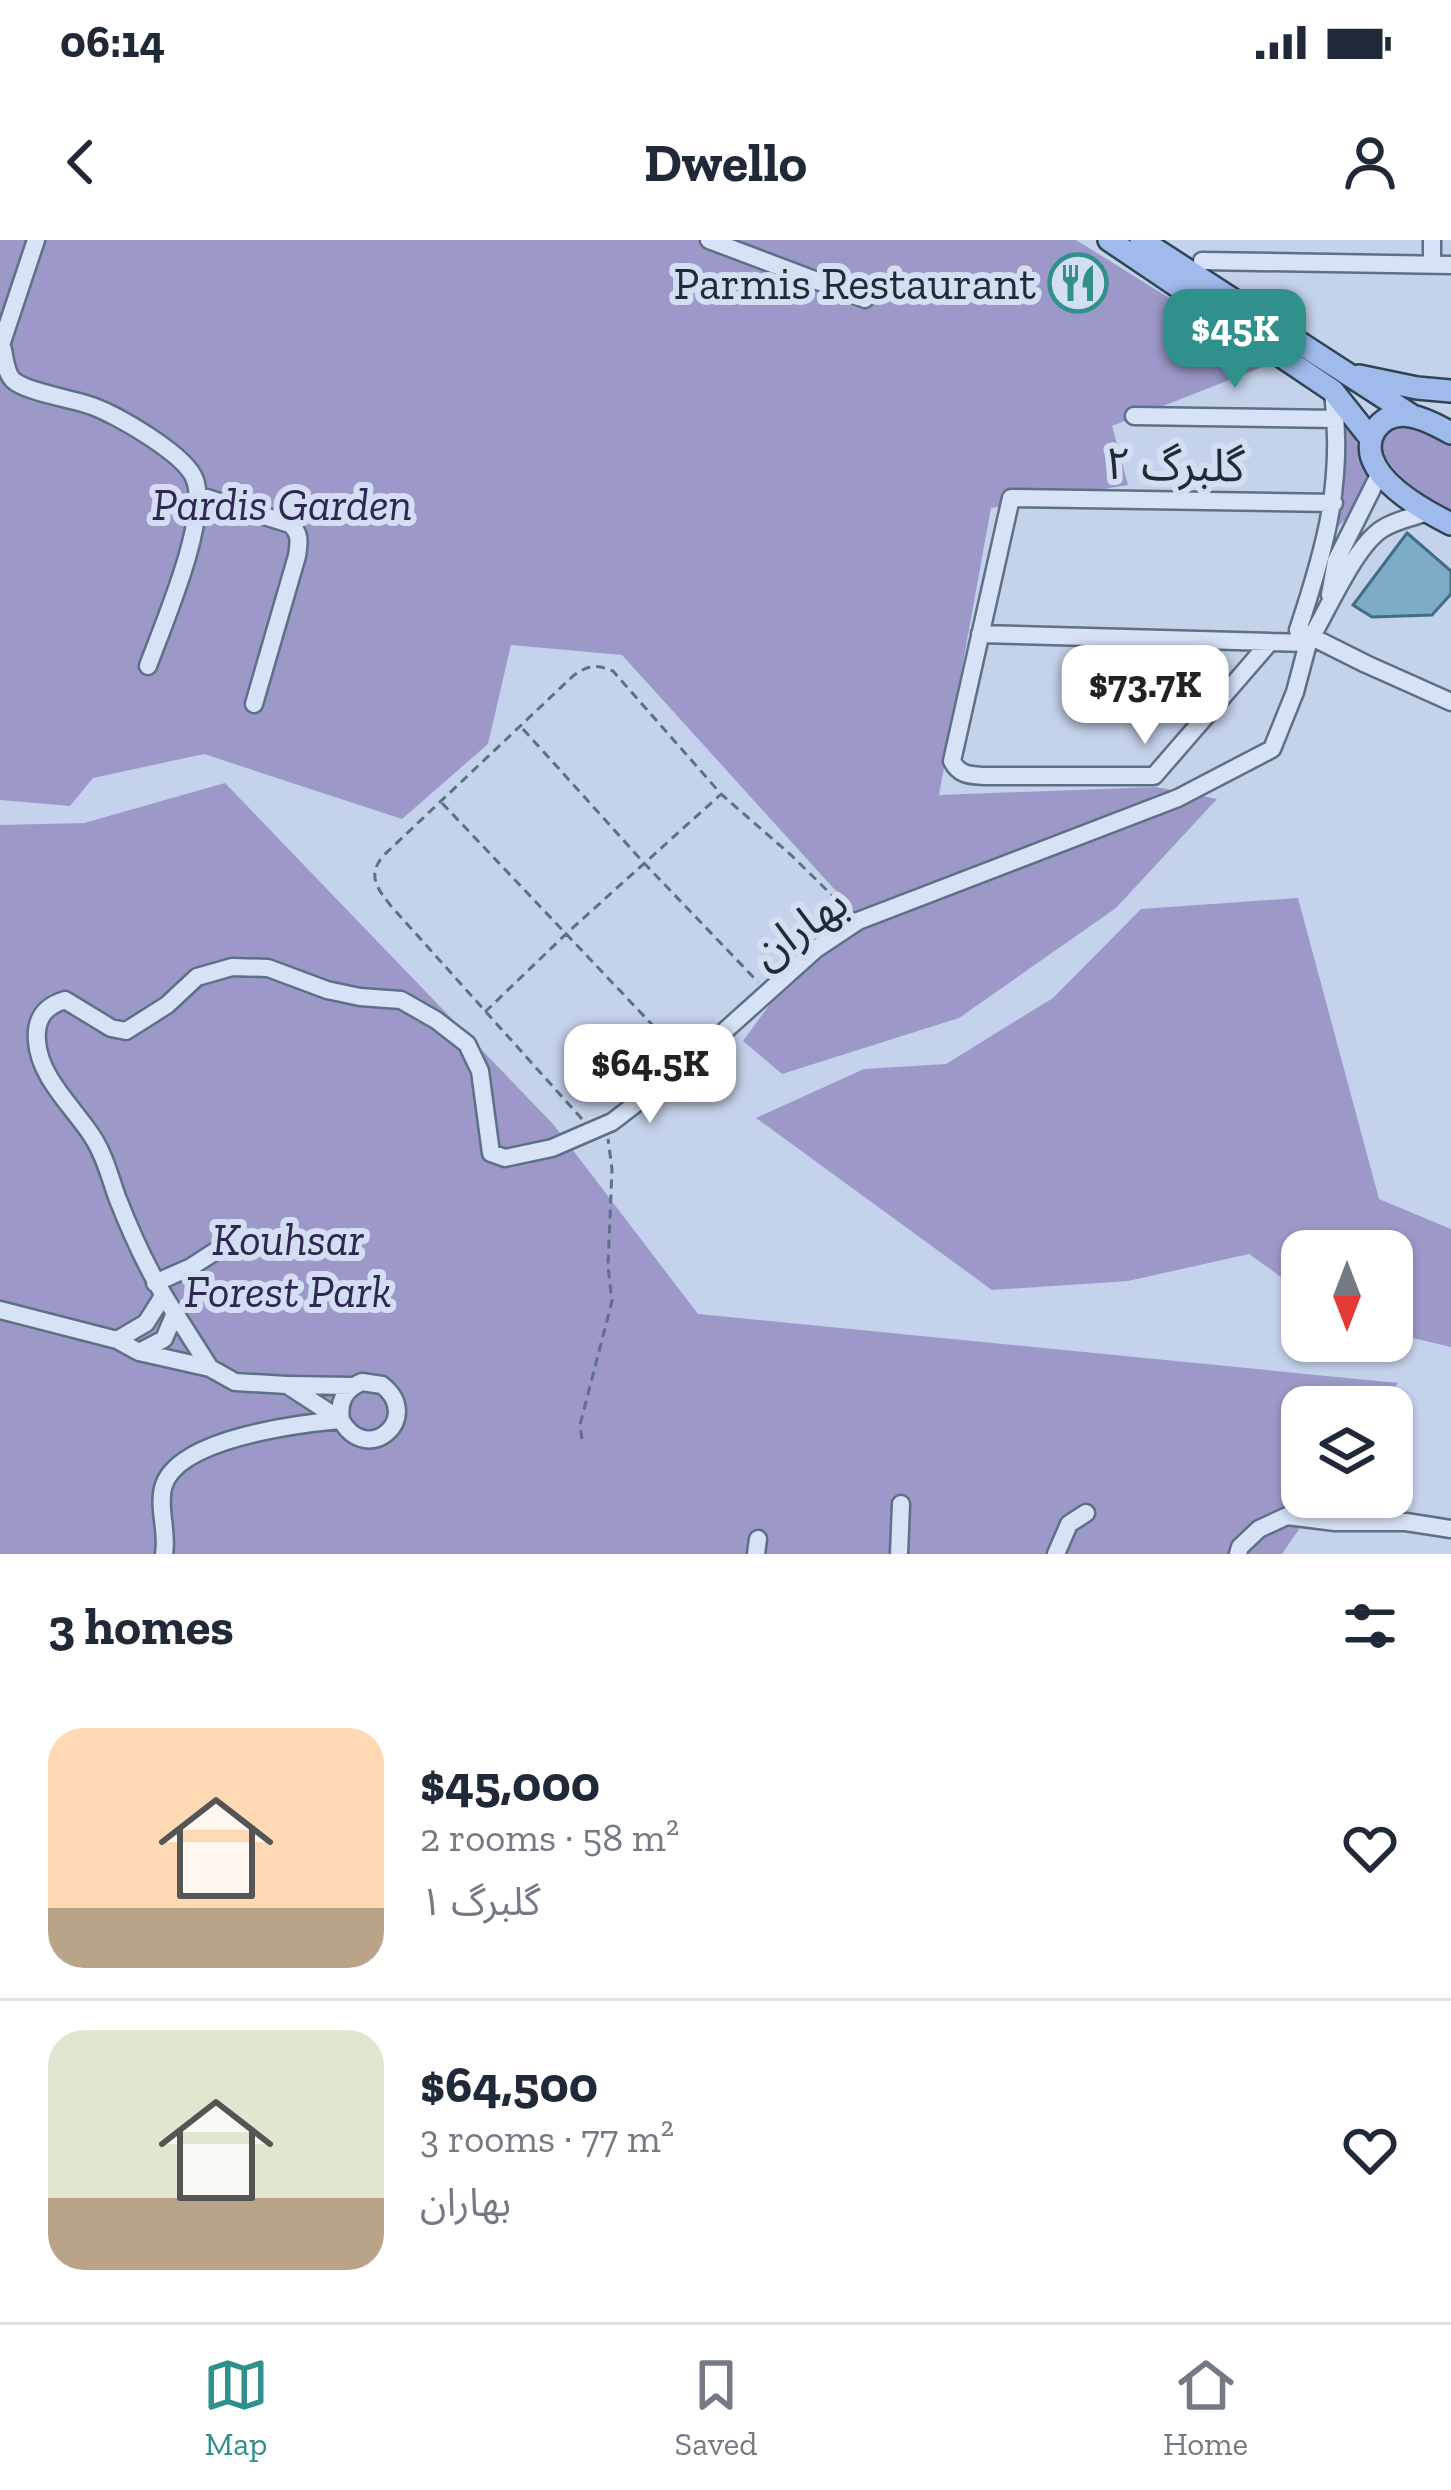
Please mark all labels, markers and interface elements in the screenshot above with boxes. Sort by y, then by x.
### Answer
text: 06:14 [60,15,165,69]
icon: back [48,129,114,195]
icon: person [1337,129,1403,195]
text: Dwello [644,130,807,195]
restaurant icon: Parmis Restaurant [1047,252,1109,314]
place label: Parmis Restaurant [674,257,1036,311]
pin: $45K [1164,289,1306,391]
text: $45K [1191,304,1279,351]
street label: گلبرگ ۲ [1105,437,1245,493]
park label: Pardis Garden [152,478,412,532]
pin: $73.7K [1047,645,1243,747]
text: $73.7K [1089,660,1201,707]
street label: بهاران [741,876,858,980]
pin: $64.5K [552,1024,748,1126]
text: $64.5K [591,1039,709,1086]
park label: Kouhsar Forest Park [184,1213,392,1319]
north arrow [1281,1230,1413,1362]
map controls [1281,1230,1413,1518]
button: layers [1281,1386,1413,1518]
icon: filters [1337,1593,1403,1659]
text: 3 homes [48,1596,234,1657]
text: $45,000 [420,1753,600,1814]
icon: home [144,1776,288,1920]
text: 2 rooms · 58 m² [420,1814,679,1861]
icon: heart [1337,1815,1403,1881]
text: گلبرگ ۱ [420,1878,540,1925]
text: $64,500 [420,2054,598,2115]
icon: home [144,2078,288,2222]
text: 3 rooms · 77 m² [420,2115,674,2162]
icon: heart [1337,2117,1403,2183]
text: بهاران [420,2179,511,2226]
tab: Map [203,2352,269,2463]
tab: Saved [675,2352,757,2463]
tab: Home [1163,2352,1248,2463]

